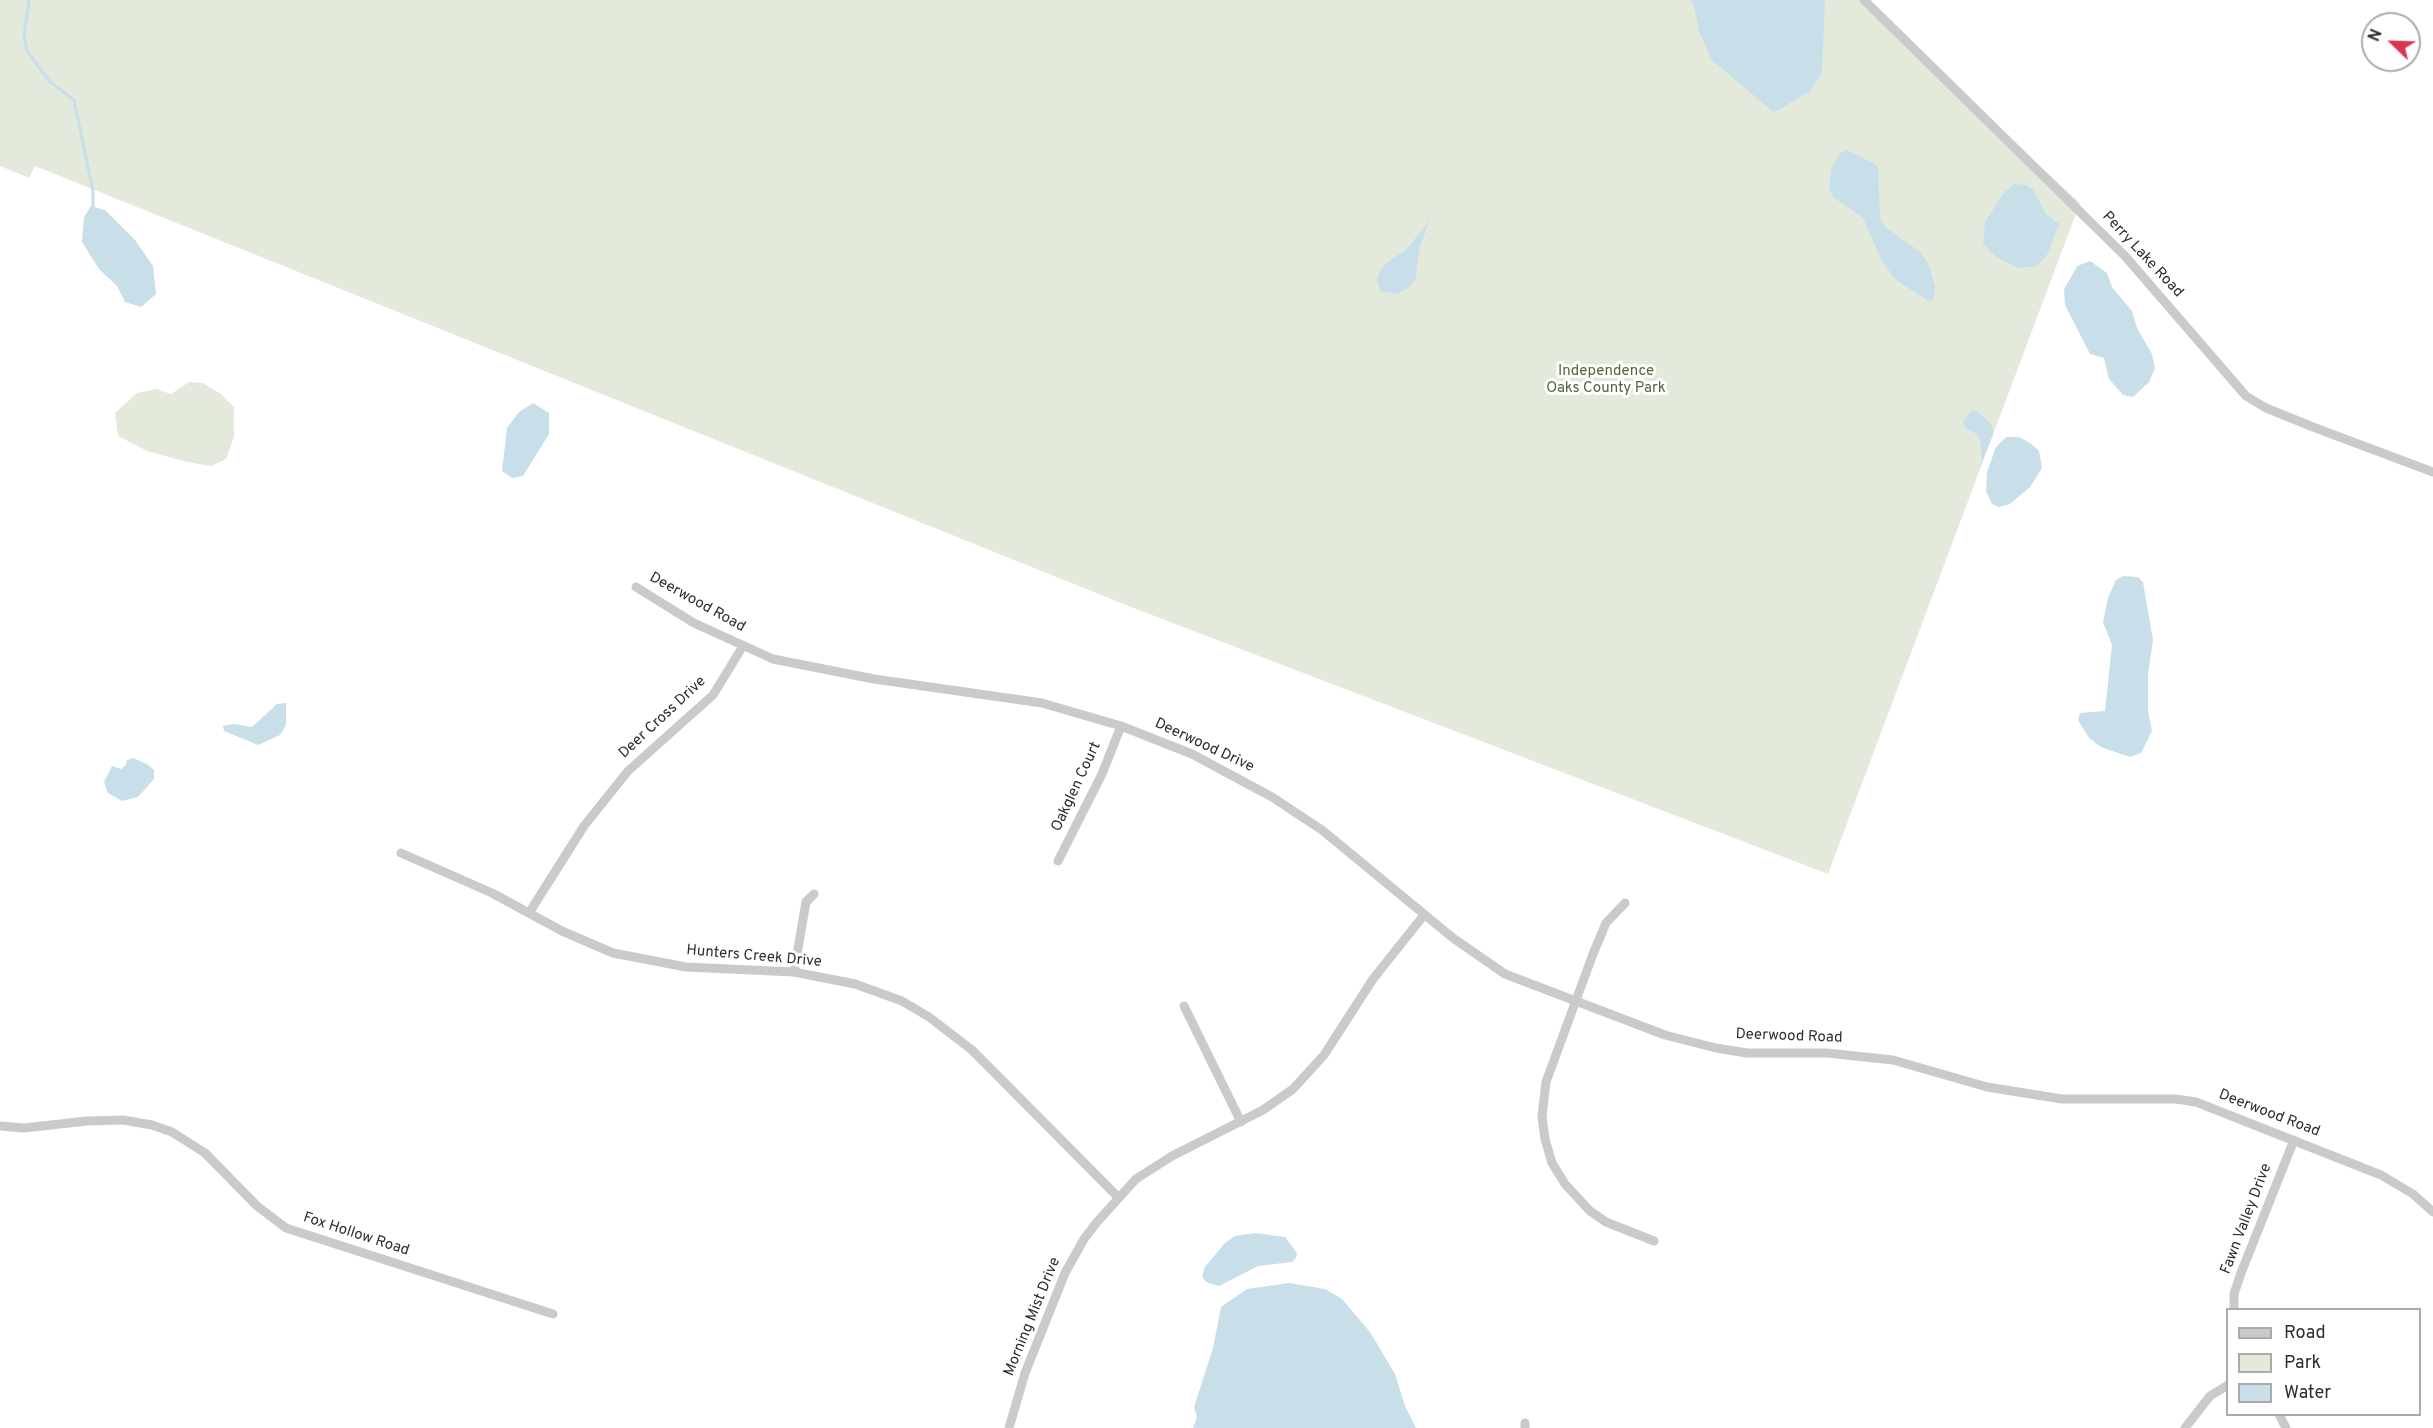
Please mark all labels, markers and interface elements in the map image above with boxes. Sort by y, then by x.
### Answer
north arrow [2361,12,2421,72]
text: N [2365,27,2388,45]
street label: Perry Lake Road [2098,208,2186,302]
park label: Independence Oaks County Park [1546,363,1666,398]
street label: Deerwood Road [646,569,748,637]
street label: Deer Cross Drive [616,673,710,763]
street label: Deerwood Drive [1151,715,1257,777]
street label: Oakglen Court [1048,739,1106,835]
street label: Hunters Creek Drive [686,942,822,972]
street label: Deerwood Road [1735,1026,1843,1048]
street label: Deerwood Road [2216,1086,2322,1142]
street label: Fawn Valley Drive [2218,1161,2276,1277]
street label: Fox Hollow Road [301,1209,411,1261]
street label: Morning Mist Drive [1001,1255,1065,1379]
legend [2226,1308,2421,1416]
text: Road [2284,1322,2326,1345]
text: Park [2284,1352,2321,1375]
text: Water [2284,1382,2331,1405]

